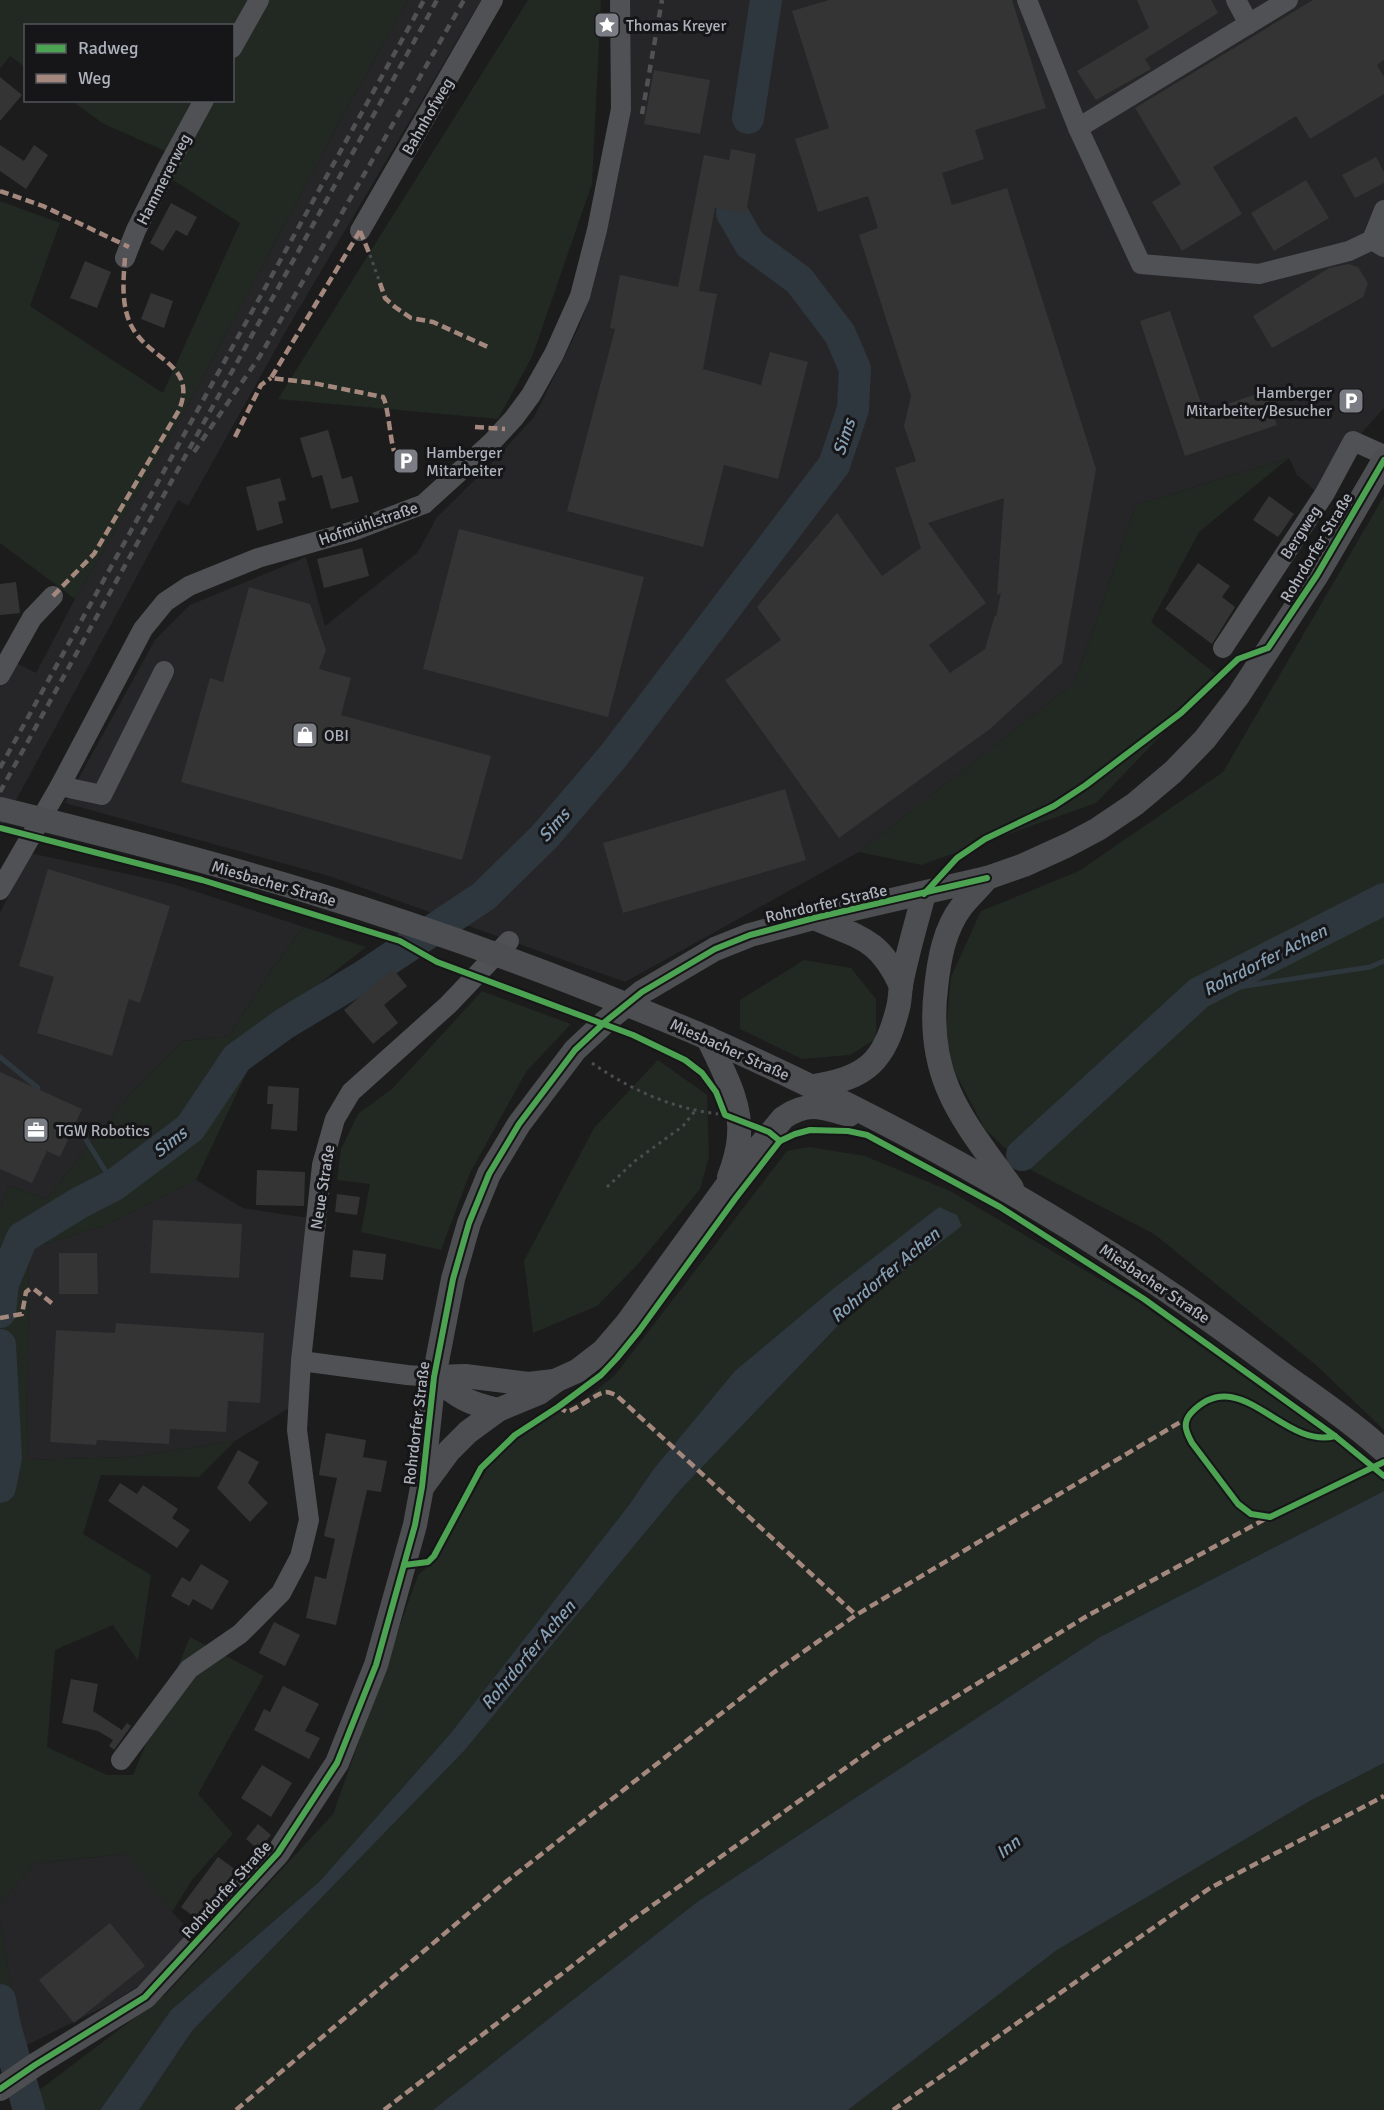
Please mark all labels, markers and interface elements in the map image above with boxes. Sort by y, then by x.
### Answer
place icon: Thomas Kreyer [592,10,622,40]
place label: Thomas Kreyer [626,16,727,36]
legend [24,24,234,102]
text: Radweg [78,37,139,59]
text: Weg [78,67,111,89]
street label: Bahnhofweg [398,74,458,159]
street label: Hammererweg [132,130,196,229]
place label: Hamberger Mitarbeiter/Besucher [1186,383,1332,421]
parking icon: Hamberger Mitarbeiter/Besucher [1336,386,1366,416]
water label: Sims [828,414,861,458]
place label: Hamberger Mitarbeiter [426,443,503,481]
parking icon: Hamberger Mitarbeiter [391,446,421,476]
street label: Rohrdorfer Straße [1276,489,1357,606]
street label: Hofmühlstraße [316,498,421,550]
street label: Bergweg [1276,502,1325,563]
shop icon: OBI [290,720,320,750]
place label: OBI [324,726,349,746]
water label: Sims [534,802,576,846]
street label: Miesbacher Straße [209,857,338,911]
street label: Rohrdorfer Straße [763,880,889,928]
water label: Rohrdorfer Achen [1200,919,1331,1001]
street label: Miesbacher Straße [667,1015,793,1085]
office icon: TGW Robotics [21,1115,51,1145]
place label: TGW Robotics [56,1121,150,1141]
water label: Sims [149,1121,193,1162]
street label: Neue Straße [306,1143,340,1231]
water label: Rohrdorfer Achen [826,1222,945,1327]
street label: Miesbacher Straße [1095,1240,1213,1328]
street label: Rohrdorfer Straße [399,1360,434,1486]
water label: Rohrdorfer Achen [476,1595,581,1714]
water label: Inn [991,1830,1026,1863]
street label: Rohrdorfer Straße [178,1837,276,1943]

